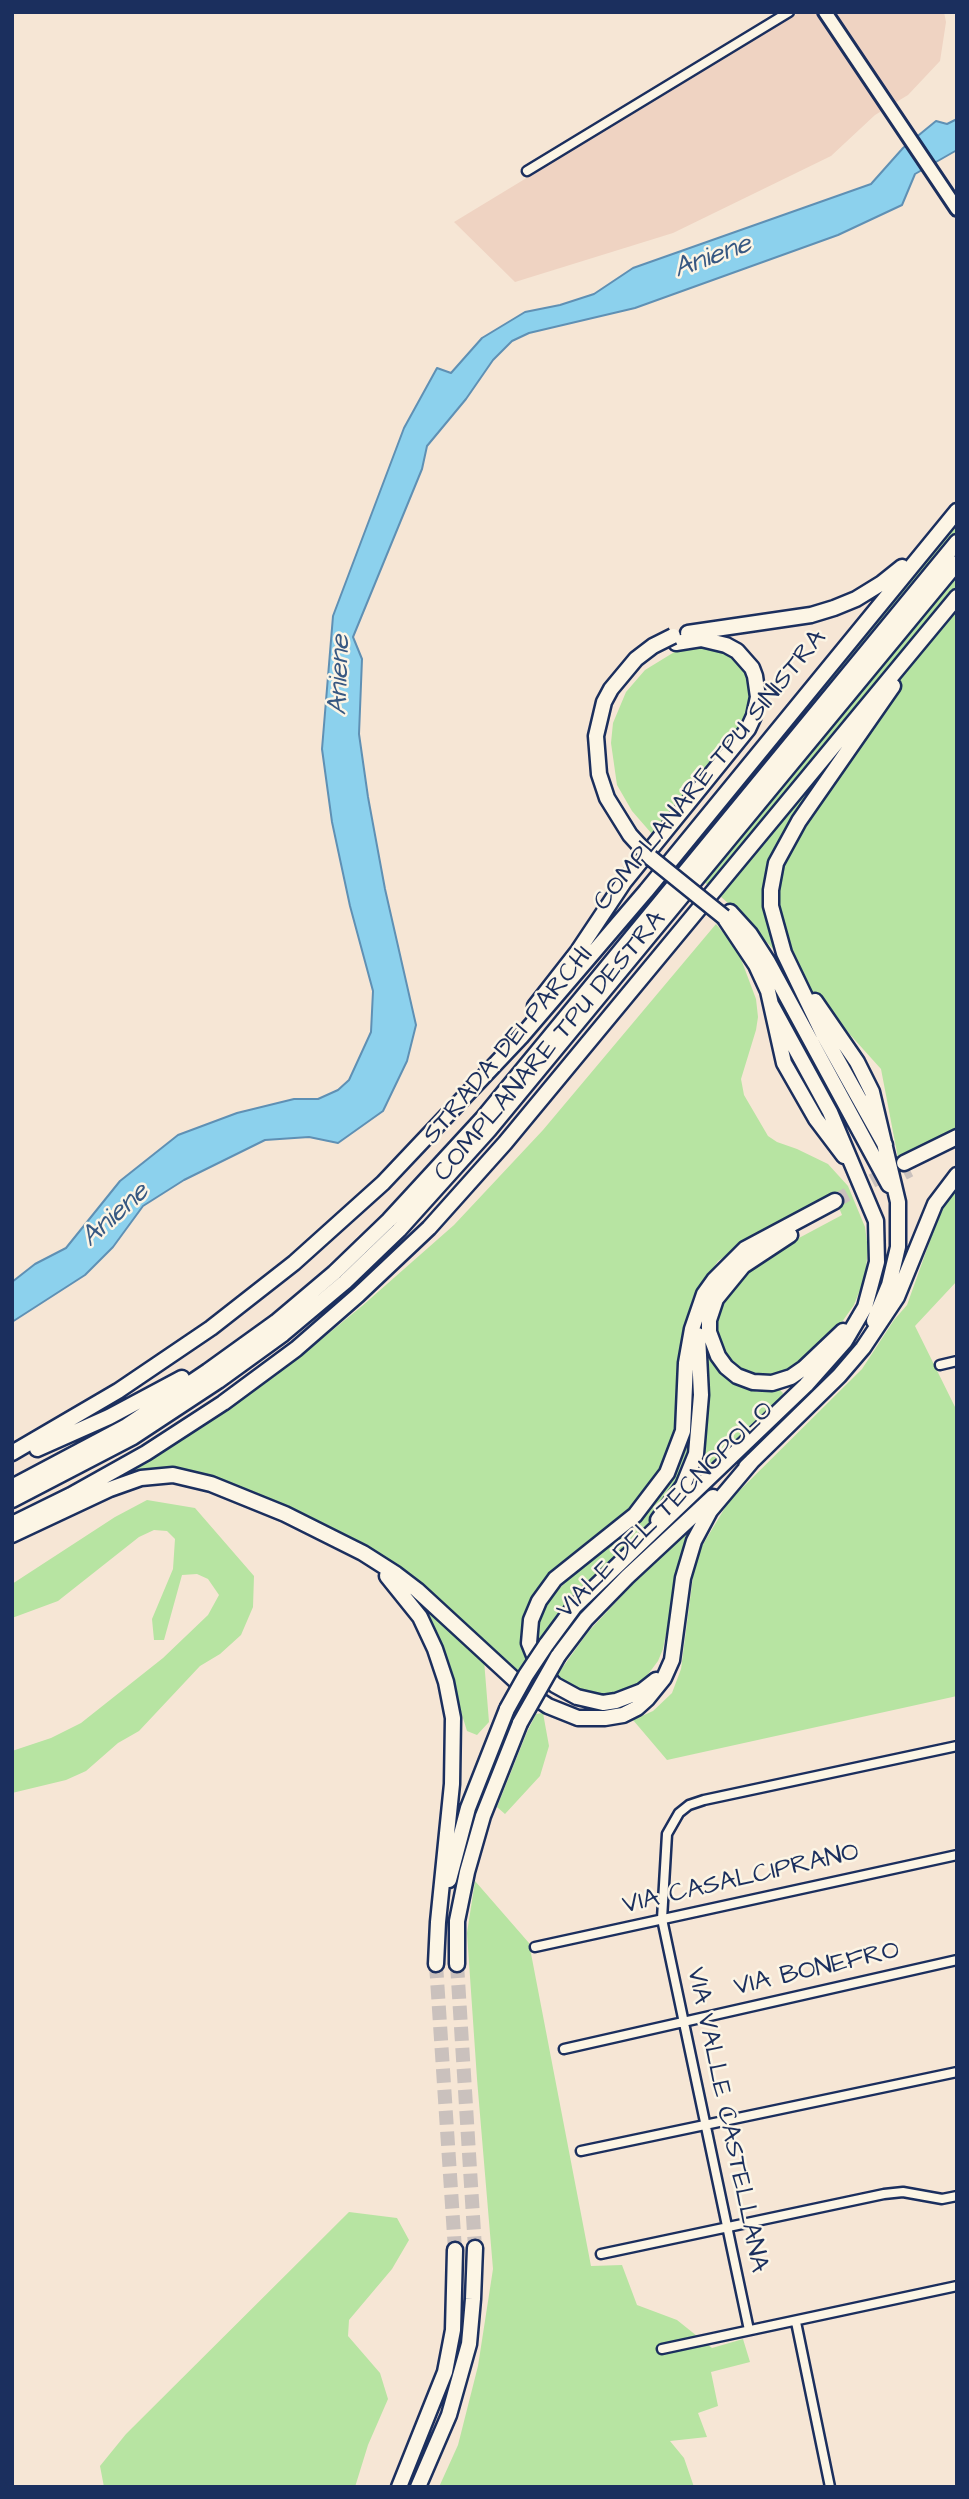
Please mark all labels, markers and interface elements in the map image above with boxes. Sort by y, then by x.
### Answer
water label: Aniene [669,228,757,288]
street label: COMPLANARE TPU SINISTRA [588,624,834,918]
water label: Aniene [323,634,359,716]
street label: COMPLANARE TPU DESTRA [428,905,674,1189]
street label: STRADA DEI PARCHI [417,941,601,1151]
water label: Aniene [75,1177,157,1255]
street label: VIALE DEL TECNOPOLO [551,1396,781,1626]
street label: VIA CASALCIPRANO [620,1838,862,1922]
street label: VIA BONEFRO [731,1936,903,2004]
street label: VIA VALLE CASTELLANA [678,1965,774,2275]

